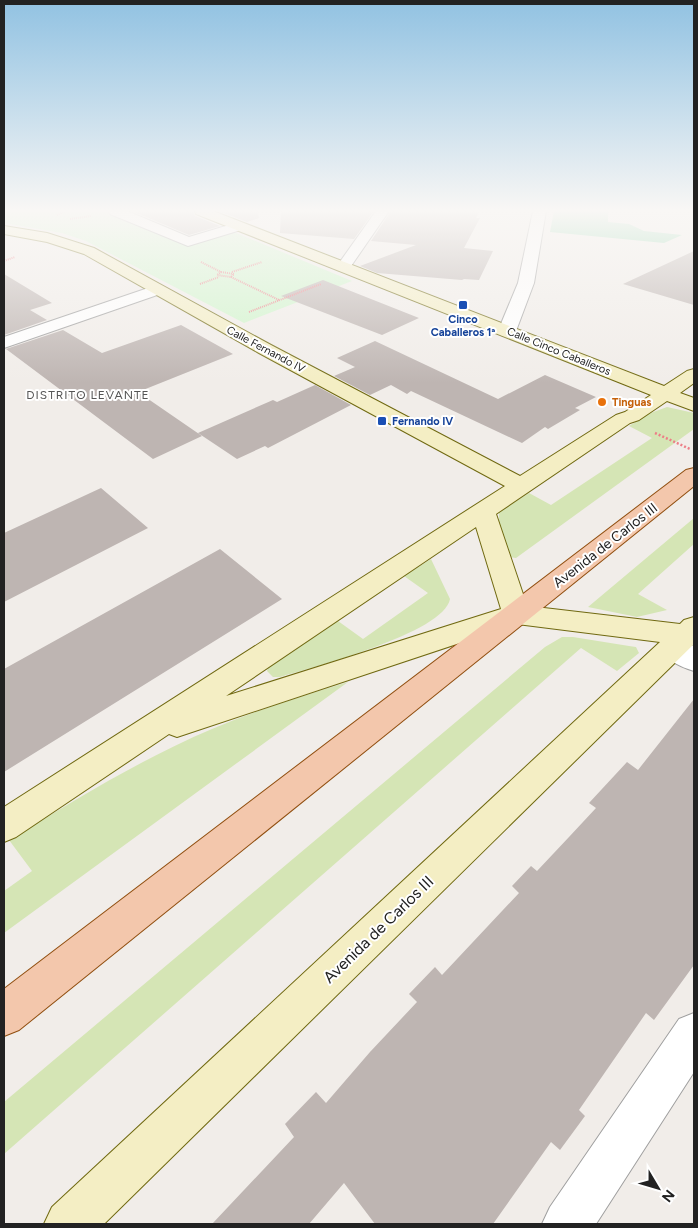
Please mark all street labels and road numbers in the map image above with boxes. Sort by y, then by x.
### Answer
street label: Calle Fernando IV [224,323,307,376]
street label: Calle Cinco Caballeros [505,325,612,378]
street label: Avenida de Carlos III [550,499,661,591]
street label: Avenida de Carlos III [319,872,437,987]

